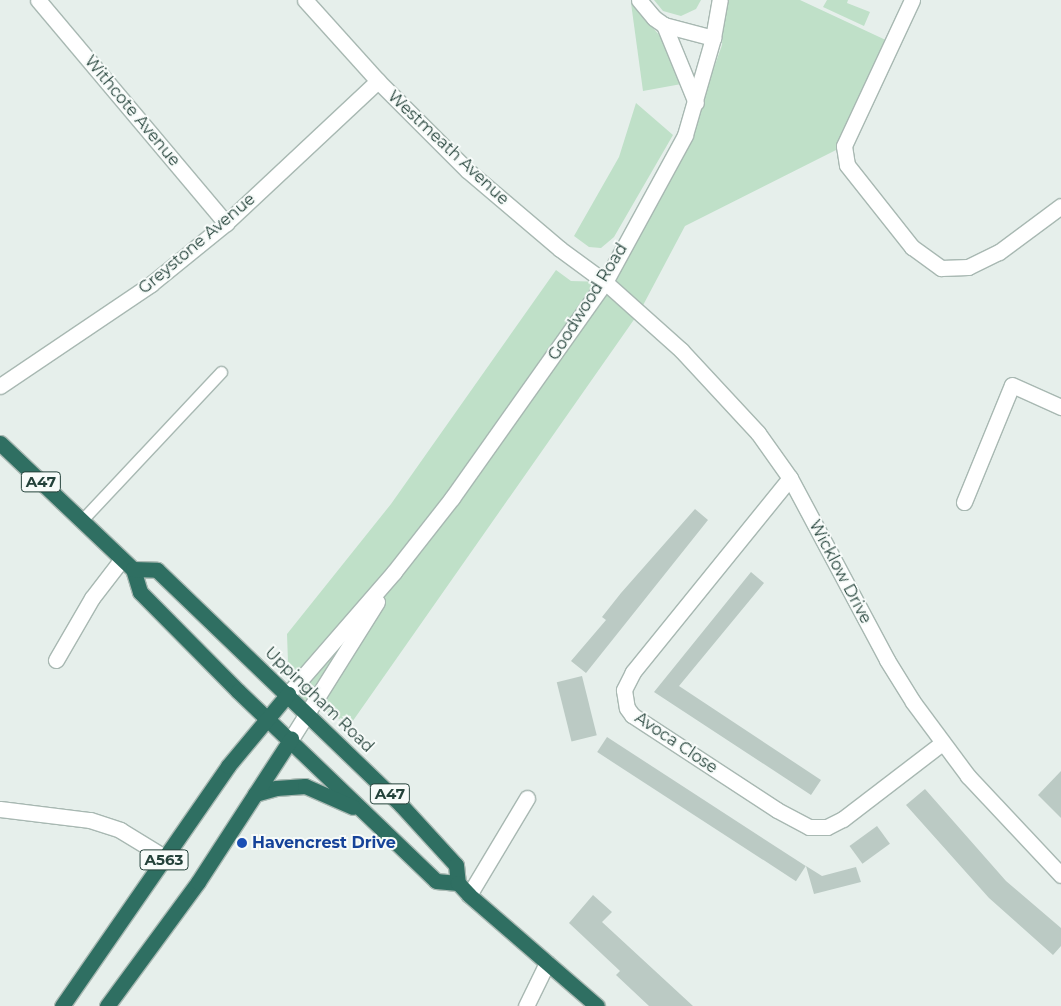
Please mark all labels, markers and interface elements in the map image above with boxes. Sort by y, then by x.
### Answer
street label: Withcote Avenue [80,52,184,170]
street label: Westmeath Avenue [383,87,513,209]
street label: Greystone Avenue [135,190,259,298]
street label: Goodwood Road [544,240,632,364]
road number: A47 [20,470,62,494]
street label: Wicklow Drive [805,517,875,627]
street label: Uppingham Road [261,643,377,757]
street label: Avoca Close [631,708,721,778]
road number: A47 [369,782,411,806]
place label: Havencrest Drive [252,833,396,853]
marker: Havencrest Drive [236,837,248,849]
road number: A563 [139,848,189,872]

